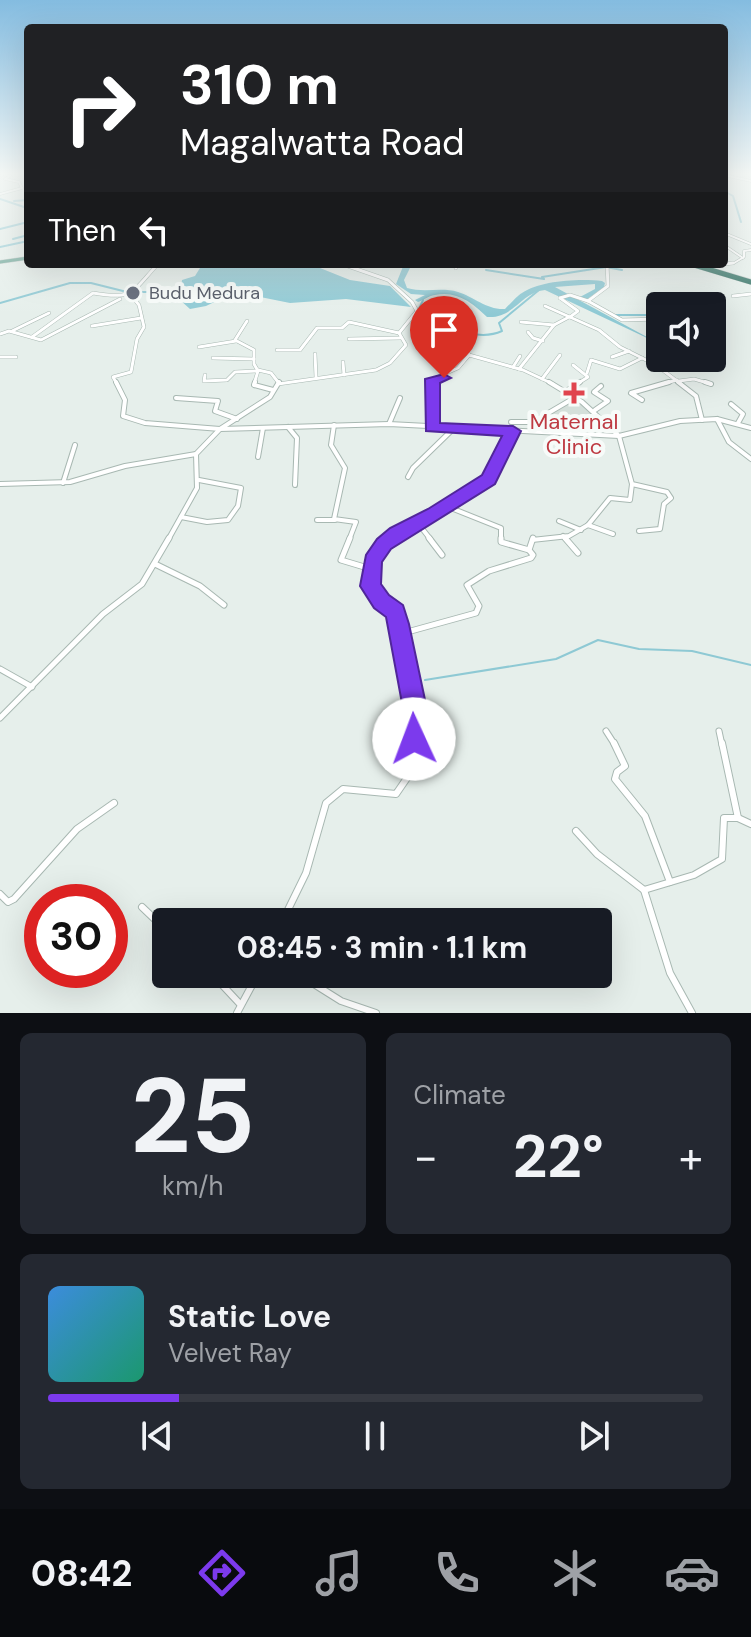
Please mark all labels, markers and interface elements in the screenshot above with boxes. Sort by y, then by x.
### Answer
text: 310 m [180,48,339,121]
icon: right [48,56,152,160]
text: Magalwatta Road [180,119,465,166]
icon: left [132,208,176,252]
text: Then [48,211,116,250]
place label: Budu Medura [149,281,260,305]
marker: Budu Medura [124,284,142,302]
map controls [646,292,726,372]
button: sound [646,292,726,372]
pin [410,296,478,378]
icon: arrive [422,308,466,352]
marker: Maternal Clinic [563,382,585,404]
place label: Maternal Clinic [530,407,618,461]
position arrow [372,697,456,781]
speed limit sign: 30 [24,884,128,988]
text: 08:45 · 3 min · 1.1 km [237,928,527,967]
text: 25 [130,1049,255,1184]
text: Climate [414,1078,506,1112]
text: 22° [513,1117,604,1196]
text: − [414,1128,438,1186]
text: + [679,1128,703,1186]
text: km/h [162,1169,223,1203]
text: Static Love [168,1297,331,1336]
text: Velvet Ray [168,1336,292,1370]
icon: previous [135,1414,179,1458]
icon: pause [353,1414,397,1458]
icon: next [572,1414,616,1458]
icon: directions [194,1545,250,1601]
icon: music [311,1545,367,1601]
icon: phone [429,1545,485,1601]
icon: climate [547,1545,603,1601]
icon: car [664,1545,720,1601]
text: 08:42 [31,1550,132,1597]

